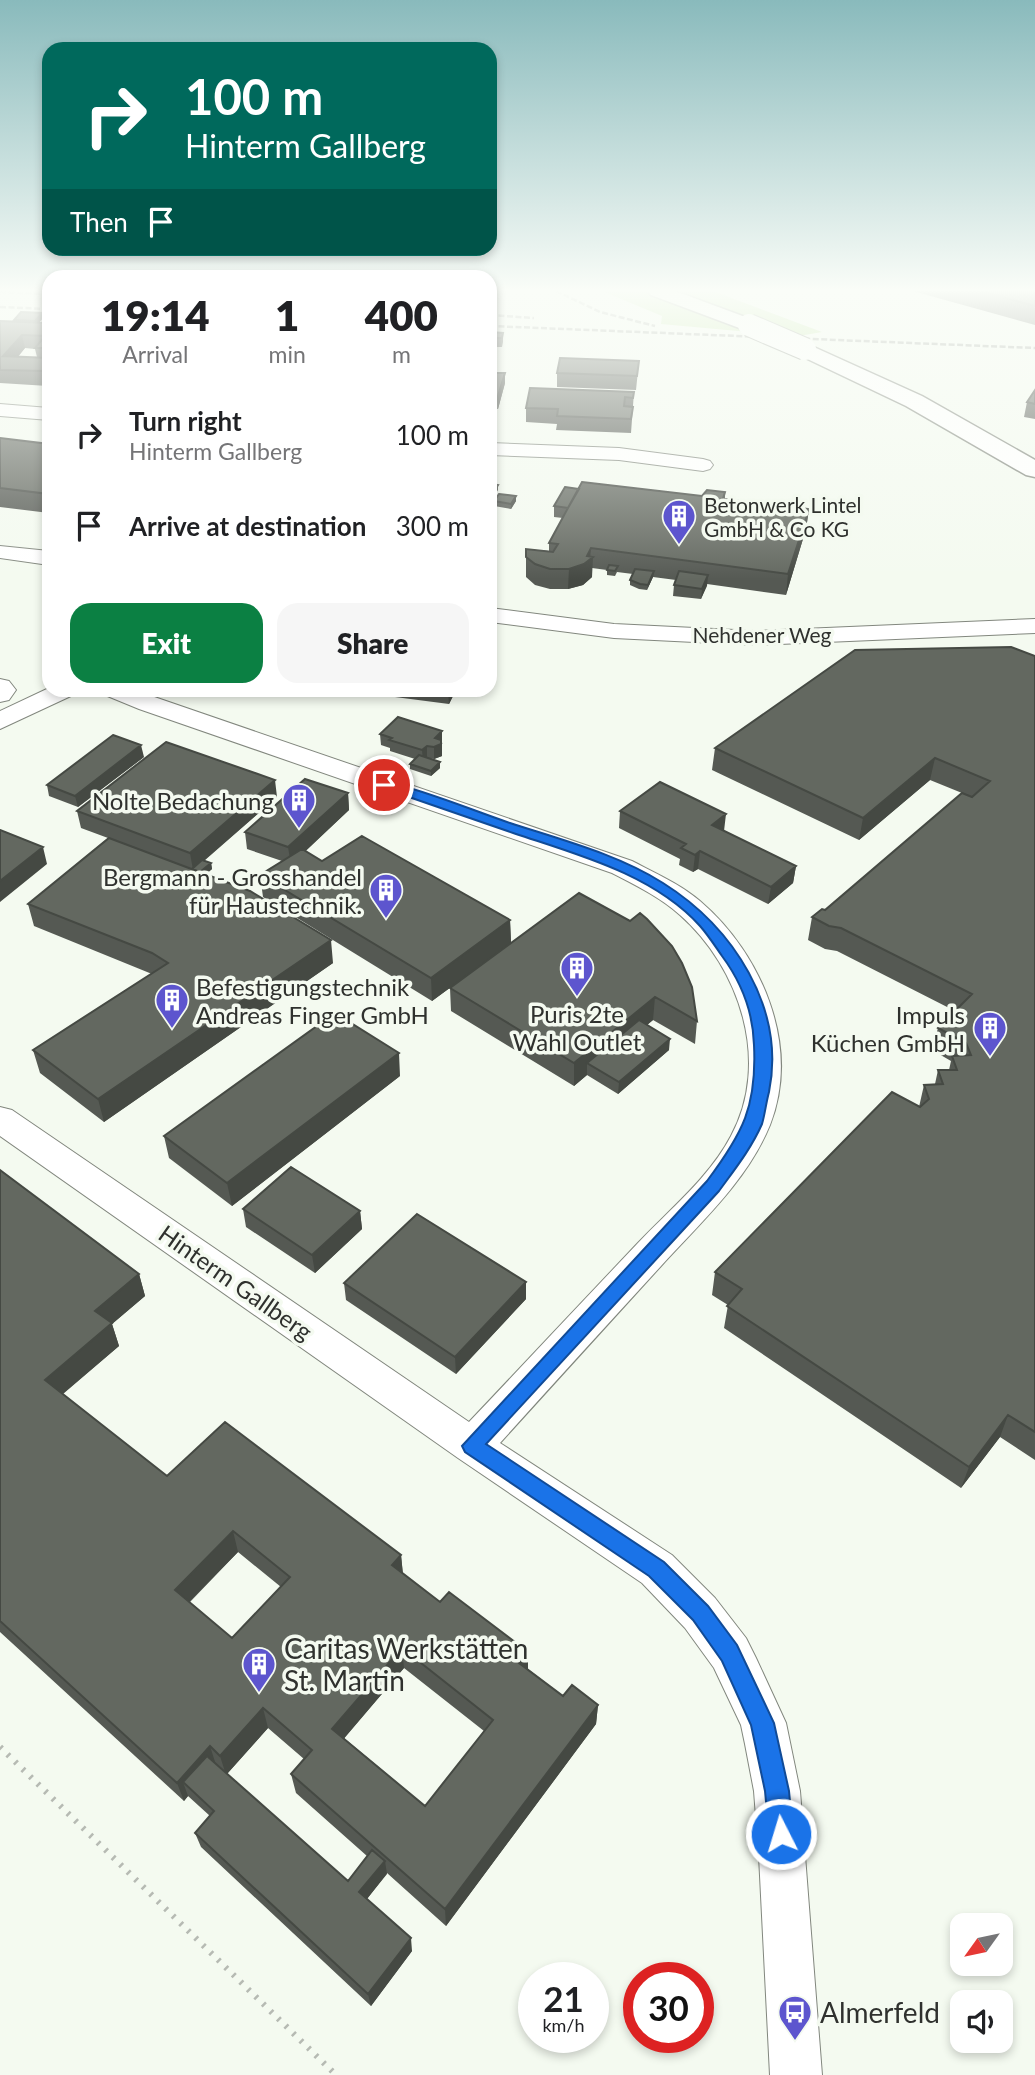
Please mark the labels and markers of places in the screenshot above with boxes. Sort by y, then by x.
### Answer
place label: Betonwerk Lintel GmbH & Co KG [704,492,862,541]
building icon: Betonwerk Lintel GmbH & Co KG [660,497,698,546]
pin [354,755,414,815]
building icon: Nolte Bedachung [280,781,318,830]
place label: Nolte Bedachung [92,786,274,815]
place label: Bergmann - Grosshandel für Haustechnik. [103,862,362,919]
building icon: Bergmann - Grosshandel für Haustechnik. [367,871,405,920]
building icon: Puris 2te Wahl Outlet [558,949,596,998]
place label: Befestigungstechnik Andreas Finger GmbH [196,972,429,1029]
building icon: Befestigungstechnik Andreas Finger GmbH [153,981,191,1030]
place label: Puris 2te Wahl Outlet [513,999,642,1056]
place label: Impuls Küchen GmbH [811,1000,965,1057]
building icon: Impuls Küchen GmbH [971,1009,1009,1058]
place label: Caritas Werkstätten St. Martin [284,1631,528,1697]
building icon: Caritas Werkstätten St. Martin [240,1645,278,1694]
bus stop icon: Almerfeld [776,1993,814,2042]
place label: Almerfeld [820,1995,940,2029]

